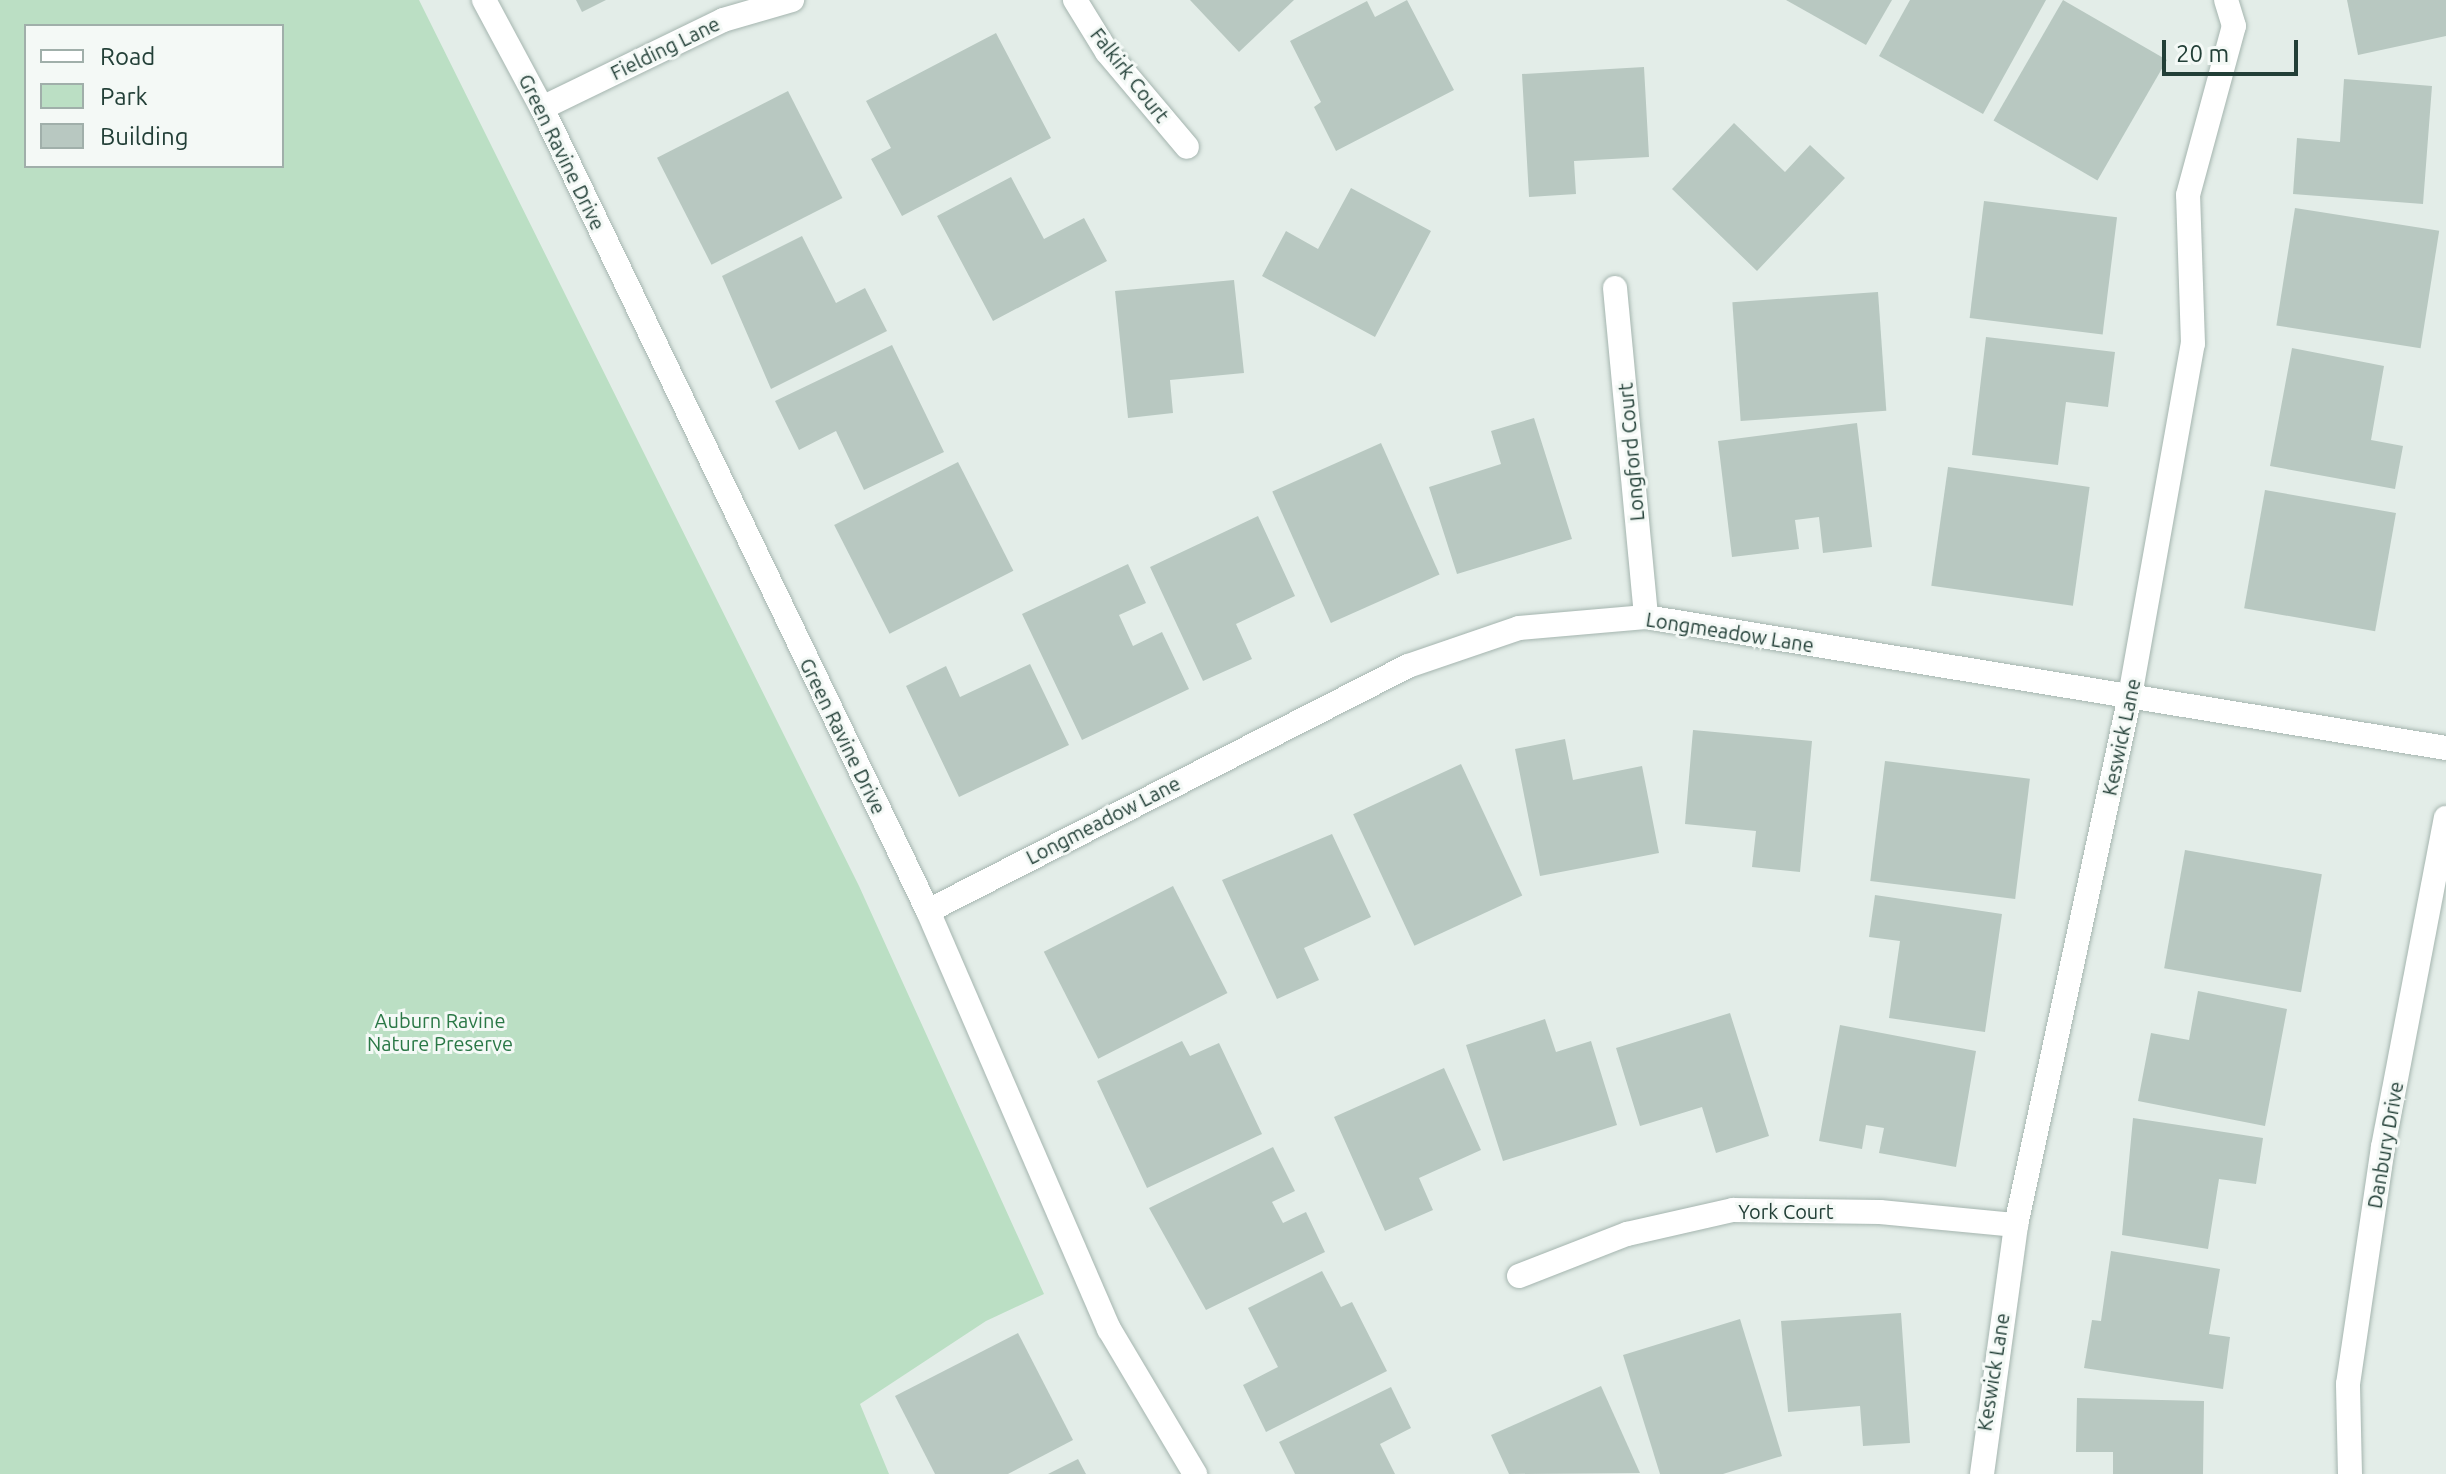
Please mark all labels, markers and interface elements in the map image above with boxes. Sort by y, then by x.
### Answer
street label: Fielding Lane [606,11,724,85]
street label: Falkirk Court [1086,23,1174,127]
legend [24,24,284,168]
scale bar [2166,24,2302,74]
text: 20 m [2176,40,2229,67]
text: Road [100,43,155,70]
street label: Green Ravine Drive [514,70,610,234]
text: Park [100,83,148,110]
text: Building [100,123,188,150]
street label: Longford Court [1613,382,1649,522]
street label: Longmeadow Lane [1644,607,1816,657]
street label: Green Ravine Drive [795,654,891,818]
street label: Keswick Lane [2097,676,2145,798]
street label: Longmeadow Lane [1022,771,1184,869]
park label: Auburn Ravine Nature Preserve [367,1009,513,1056]
street label: Danbury Drive [2362,1080,2408,1210]
street label: York Court [1738,1199,1834,1223]
street label: Keswick Lane [1972,1311,2014,1433]

